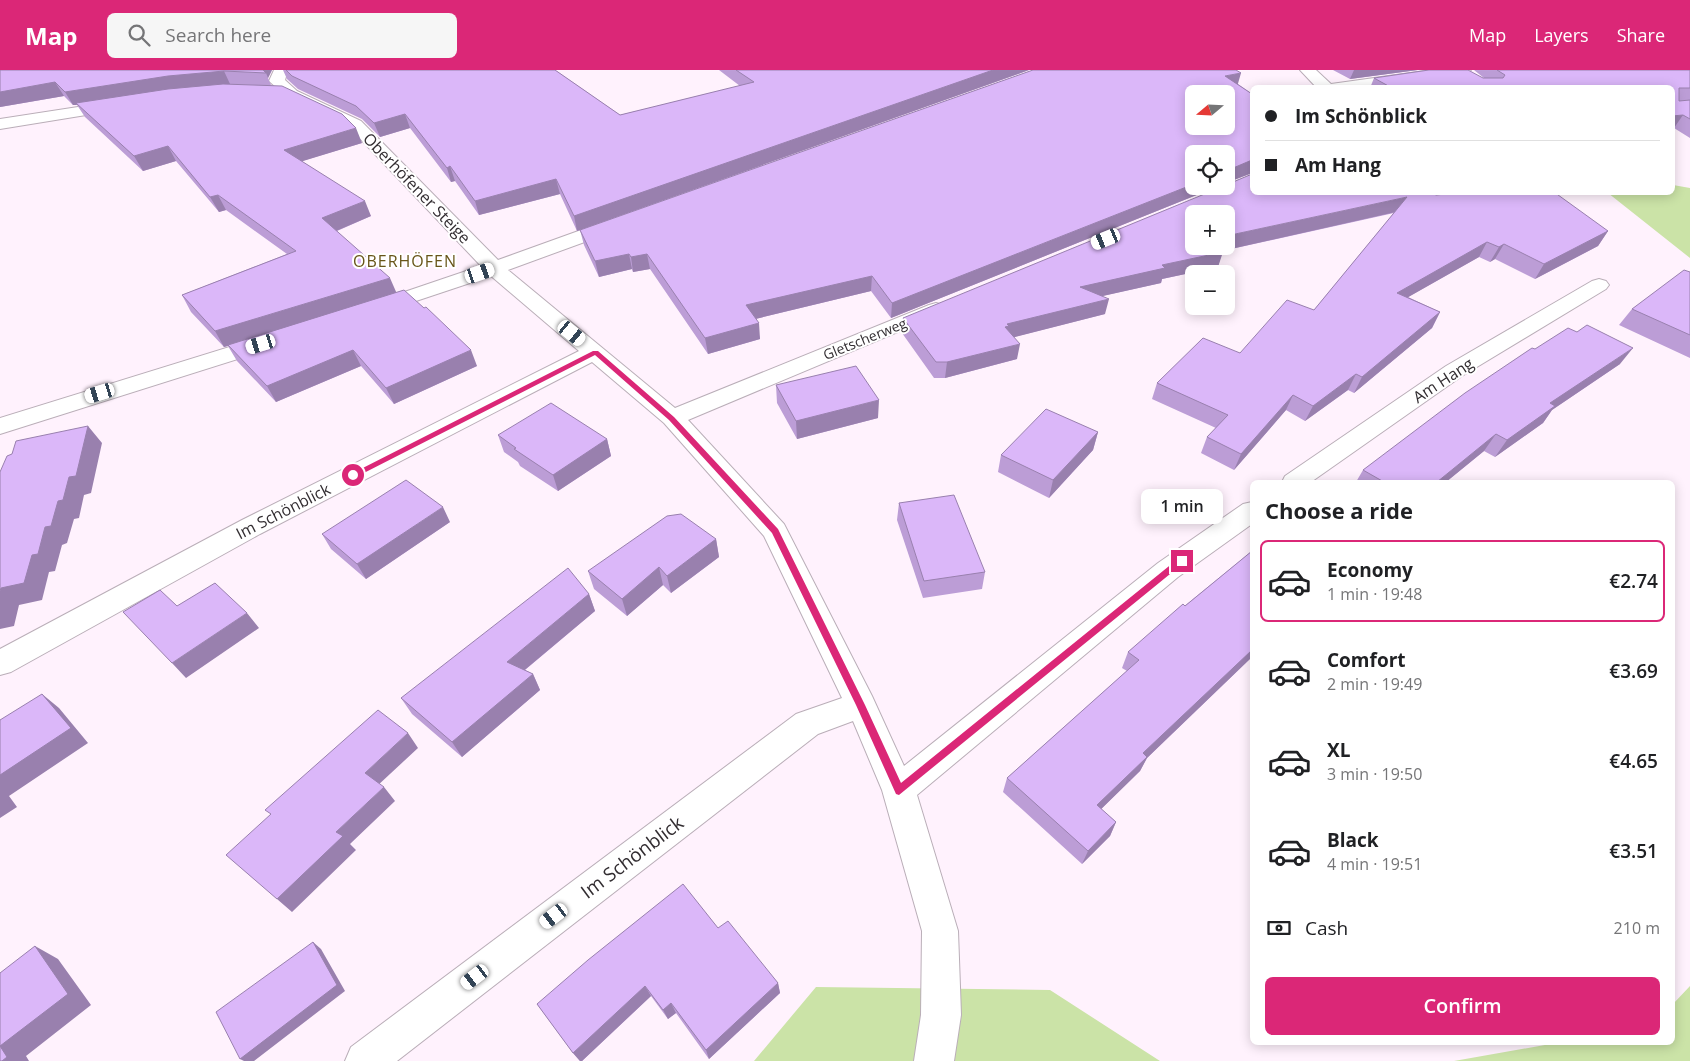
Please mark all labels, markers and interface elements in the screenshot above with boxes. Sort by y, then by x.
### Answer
search box [107,13,457,58]
text: Map [25,19,77,52]
icon: search [125,21,153,49]
text: Search here [165,22,271,48]
text: Map [1469,23,1506,47]
text: Layers [1534,23,1589,47]
text: Share [1617,23,1665,47]
north arrow [1185,85,1235,135]
map controls [1185,85,1235,315]
text: Im Schönblick [1295,103,1427,129]
street label: Oberhöfener Steige [358,128,476,248]
button: locate [1185,145,1235,195]
text: Am Hang [1295,152,1381,178]
button: + [1185,205,1235,255]
car [1089,226,1122,252]
district label: OBERHÖFEN [353,250,457,272]
car [463,261,496,285]
button: − [1185,265,1235,315]
street label: Gletscherweg [820,313,910,364]
car [555,318,588,348]
car [244,332,277,356]
street label: Am Hang [1408,352,1478,408]
car [83,381,116,405]
route start [342,464,364,486]
street label: Im Schönblick [232,478,334,544]
callout: 1 min [1141,488,1223,524]
text: 1 min [1160,495,1204,517]
text: Choose a ride [1265,495,1413,525]
route end [1171,550,1193,572]
text: Economy [1327,557,1413,583]
icon: car [1267,559,1312,604]
text: €2.74 [1609,568,1658,594]
text: 1 min · 19:48 [1327,583,1422,605]
text: Comfort [1327,647,1406,673]
icon: car [1267,649,1312,694]
text: €3.69 [1609,658,1658,684]
text: 2 min · 19:49 [1327,673,1422,695]
text: XL [1327,737,1350,763]
icon: car [1267,739,1312,784]
text: €4.65 [1609,748,1658,774]
text: 3 min · 19:50 [1327,763,1422,785]
street label: Im Schönblick [575,810,689,904]
text: Black [1327,827,1379,853]
icon: car [1267,829,1312,874]
text: €3.51 [1609,838,1658,864]
text: 4 min · 19:51 [1327,853,1422,875]
car [537,901,570,931]
icon: cash [1265,914,1293,942]
text: Cash [1305,915,1348,941]
text: 210 m [1614,917,1660,939]
car [458,962,491,992]
button: Confirm [1265,977,1660,1035]

